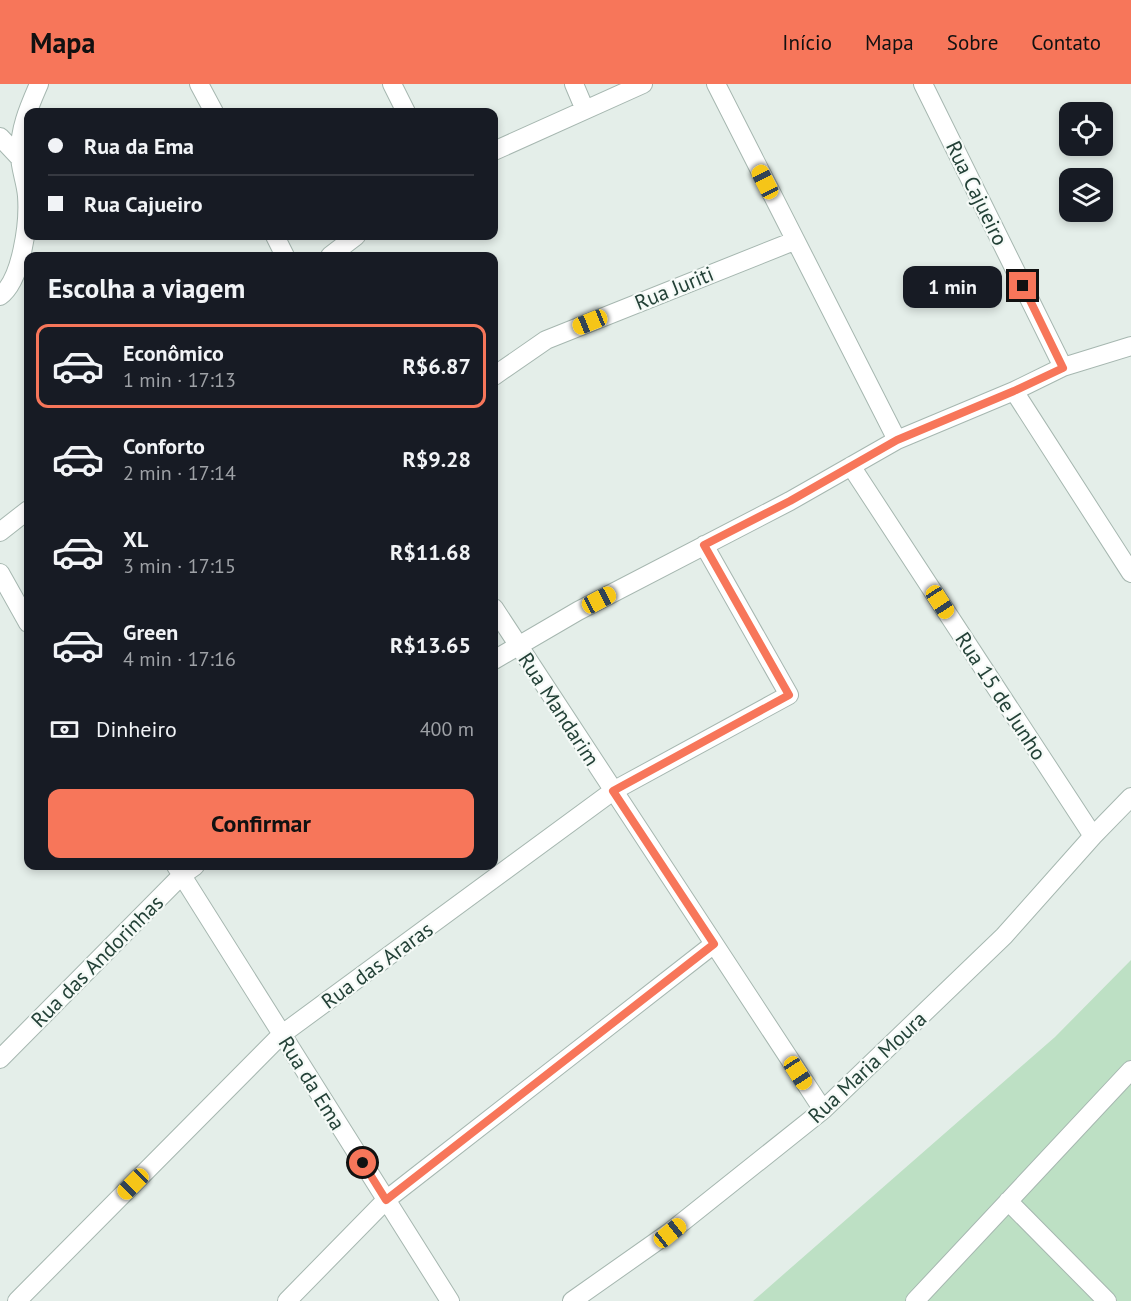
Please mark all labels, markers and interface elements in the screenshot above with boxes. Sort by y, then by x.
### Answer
text: Mapa [30,24,95,61]
text: Início [782,29,832,56]
text: Mapa [865,29,914,56]
text: Sobre [947,29,998,56]
text: Contato [1031,29,1101,56]
map controls [1059,102,1113,222]
button: locate [1059,102,1113,156]
text: Rua da Ema [84,132,194,160]
street label: Rua Cajueiro [940,136,1014,250]
car [749,162,781,202]
button: layers [1059,168,1113,222]
text: Rua Cajueiro [84,190,203,218]
street label: Rua Juriti [631,260,717,316]
callout: 1 min [903,265,1002,307]
text: Escolha a viagem [48,271,245,305]
route end [1009,272,1036,299]
text: 1 min [928,274,977,300]
car [570,307,610,337]
icon: car [51,339,105,393]
text: Econômico [123,339,224,367]
text: R$6.87 [402,352,471,380]
text: 1 min · 17:13 [123,367,236,393]
icon: car [51,432,105,486]
text: Conforto [123,432,205,460]
text: R$9.28 [402,445,471,473]
text: 2 min · 17:14 [123,460,236,486]
icon: car [51,525,105,579]
text: XL [123,525,148,553]
text: R$11.68 [390,538,471,566]
text: 3 min · 17:15 [123,553,236,579]
car [923,582,957,622]
car [579,584,619,616]
icon: car [51,618,105,672]
text: Green [123,618,178,646]
street label: Rua 15 de Junho [950,627,1052,765]
text: R$13.65 [390,631,471,659]
text: 4 min · 17:16 [123,646,236,672]
street label: Rua Mandarim [512,647,606,771]
icon: cash [48,713,81,746]
text: Dinheiro [96,715,177,743]
text: 400 m [420,716,474,742]
button: Confirmar [48,789,474,858]
street label: Rua das Andorinhas [25,889,169,1033]
street label: Rua das Araras [316,915,438,1015]
street label: Rua Maria Moura [802,1005,932,1129]
street label: Rua da Ema [273,1031,351,1135]
car [781,1053,815,1093]
route start [349,1149,376,1176]
car [114,1165,152,1203]
car [650,1215,690,1251]

